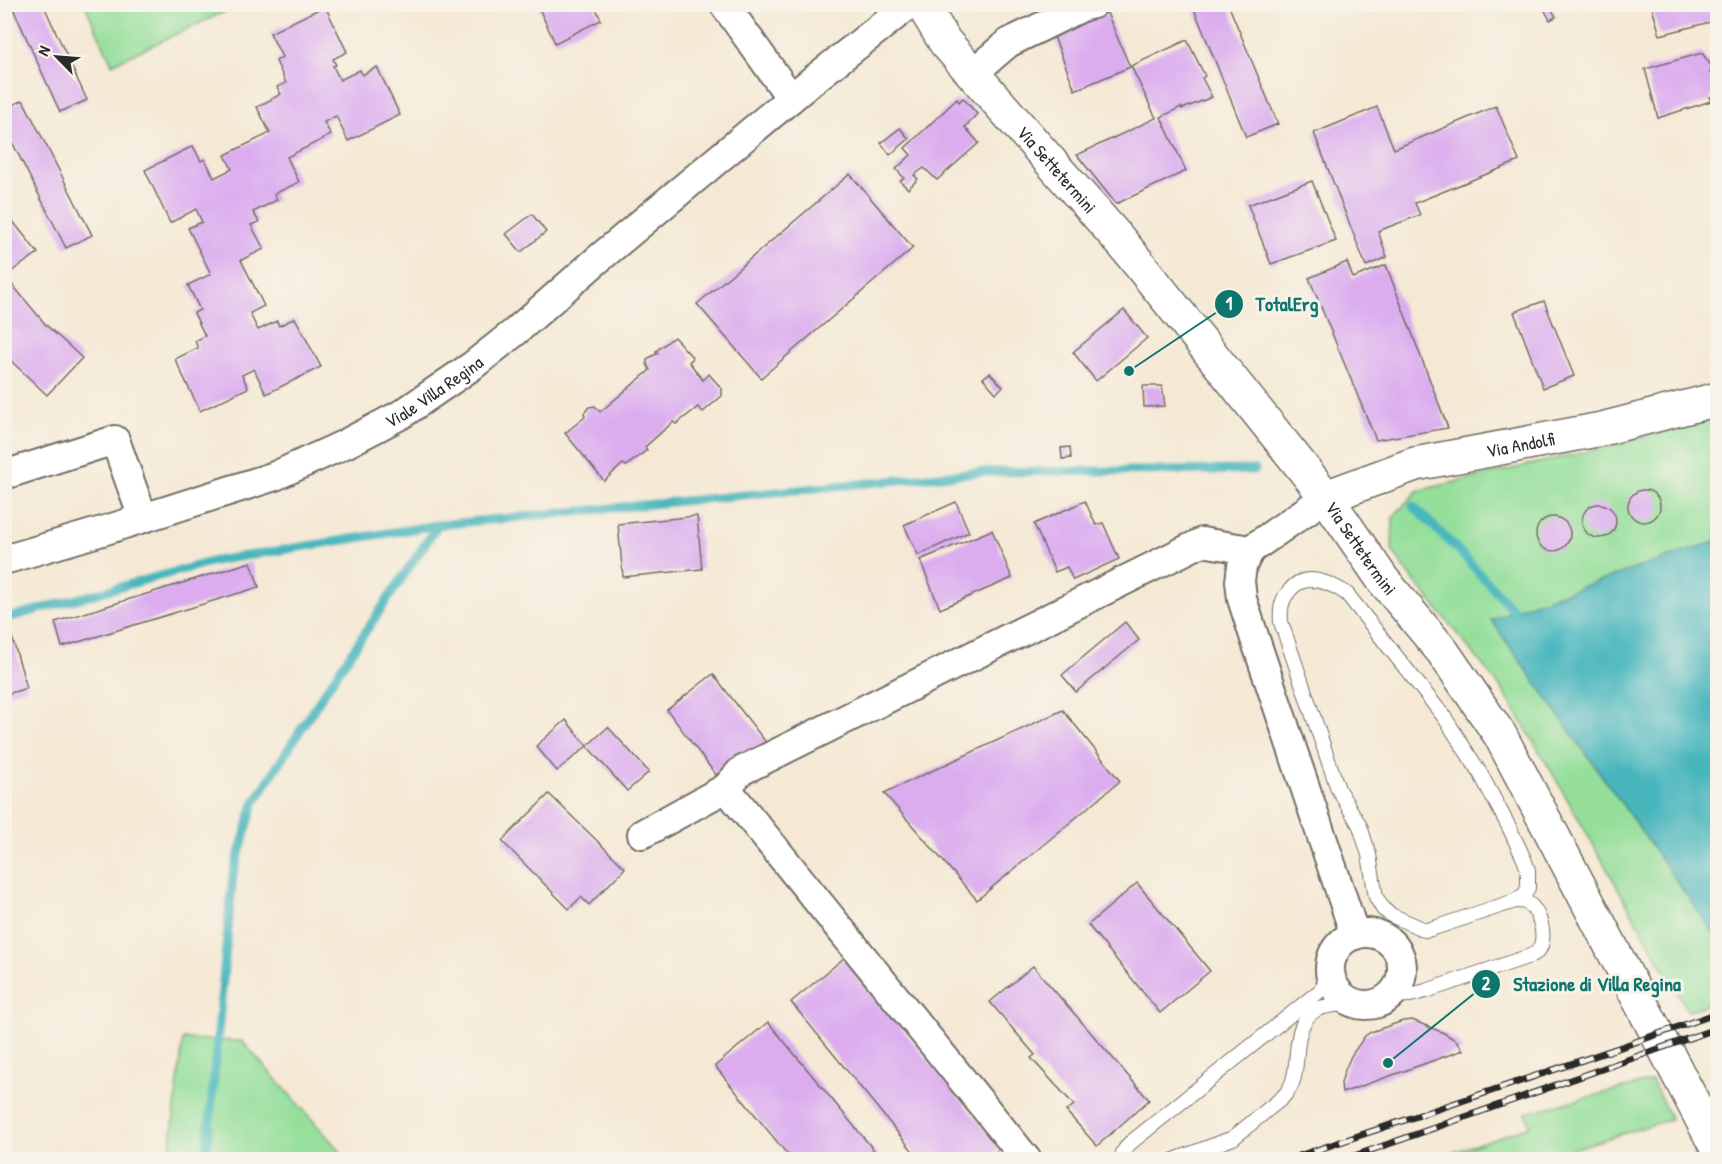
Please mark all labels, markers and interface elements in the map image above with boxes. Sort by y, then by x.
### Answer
north arrow [27,27,87,87]
text: N [32,42,55,59]
street label: Via Settetermini [1012,120,1103,218]
callout: TotalErg [1214,285,1331,323]
text: TotalErg [1255,290,1319,318]
text: 1 [1226,291,1233,316]
street label: Viale Villa Regina [381,350,488,433]
street label: Via Andolfi [1484,426,1557,463]
street label: Via Settetermini [1320,496,1403,600]
callout: Stazione di Villa Regina [1471,965,1693,1003]
text: Stazione di Villa Regina [1513,970,1681,998]
text: 2 [1482,971,1491,996]

